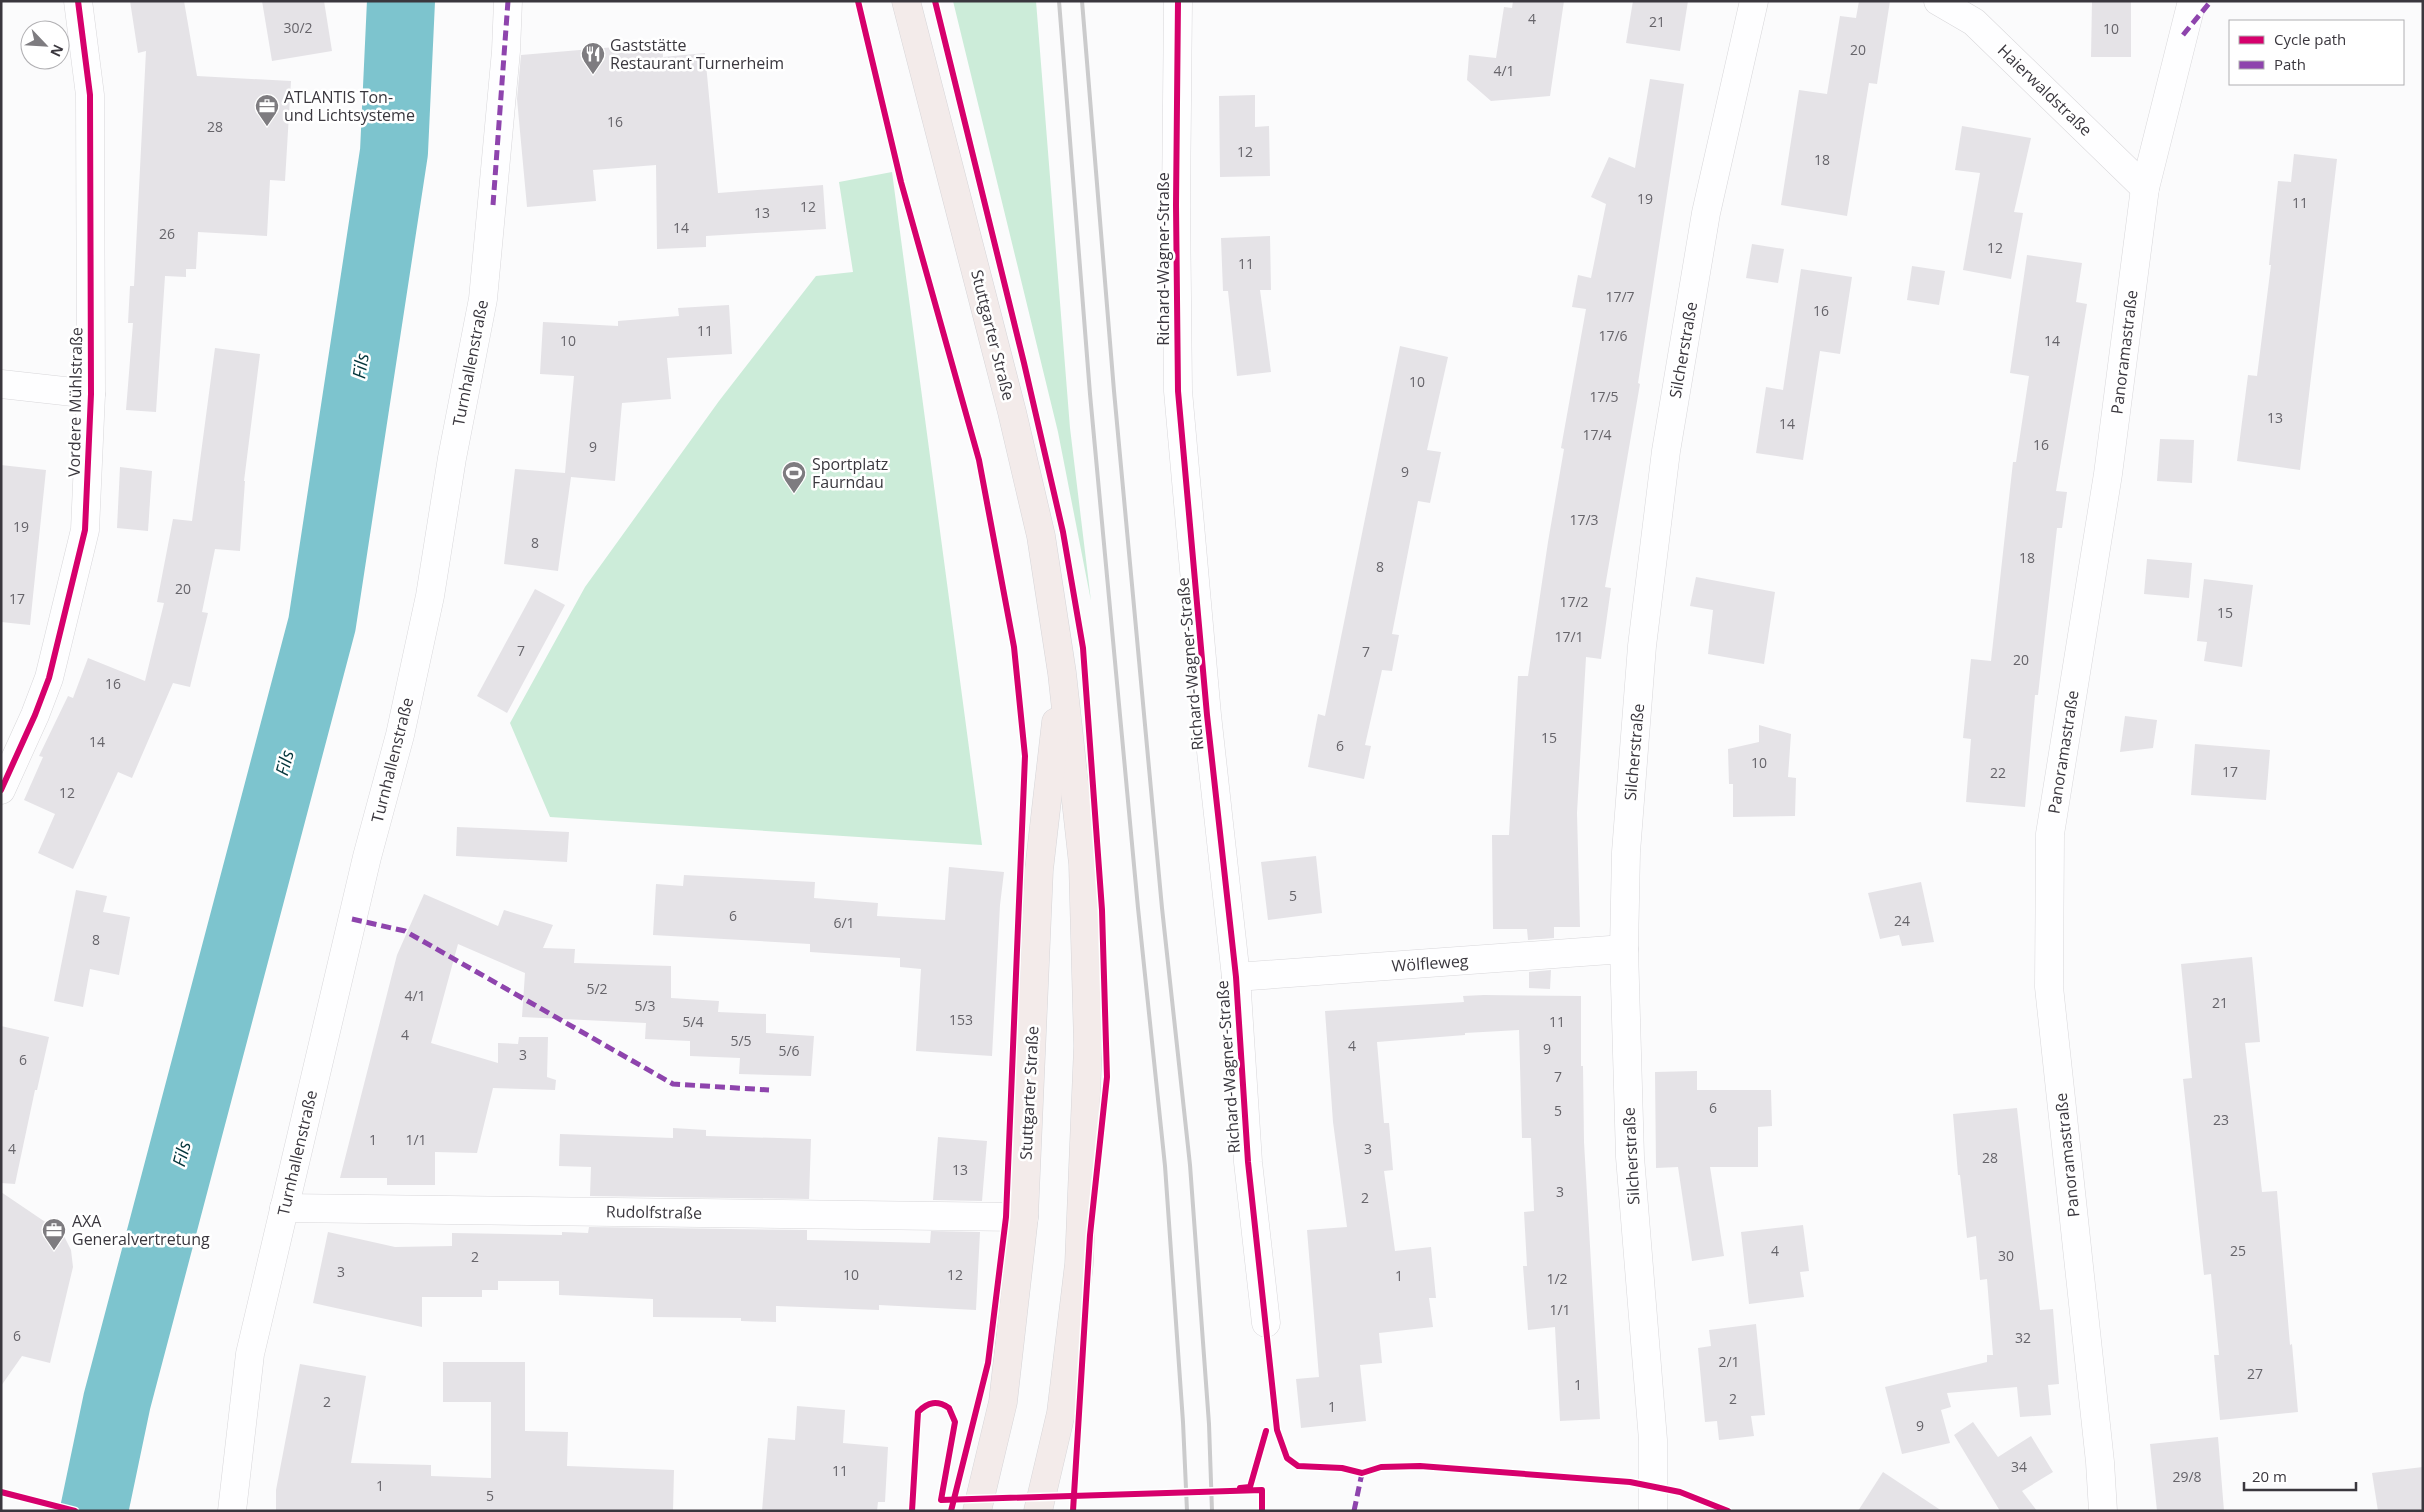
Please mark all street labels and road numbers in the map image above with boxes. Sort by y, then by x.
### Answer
street label: Haierwaldstraße [1993,39,2097,141]
street label: Richard-Wagner-Straße [1152,172,1174,346]
street label: Stuttgarter Straße [966,267,1020,403]
street label: Panoramastraße [2105,289,2143,415]
street label: Turnhallenstraße [447,298,493,428]
street label: Silcherstraße [1664,300,1702,400]
street label: Vordere Mühlstraße [63,327,87,477]
street label: Richard-Wagner-Straße [1171,577,1209,751]
street label: Panoramastraße [2042,689,2084,815]
street label: Turnhallenstraße [366,695,418,825]
street label: Silcherstraße [1619,702,1649,802]
street label: Wölfleweg [1391,949,1469,977]
street label: Richard-Wagner-Straße [1211,980,1245,1154]
street label: Stuttgarter Straße [1015,1025,1043,1161]
street label: Turnhallenstraße [272,1088,322,1218]
street label: Panoramastraße [2050,1092,2084,1218]
street label: Silcherstraße [1617,1107,1645,1205]
street label: Rudolfstraße [606,1200,702,1224]

